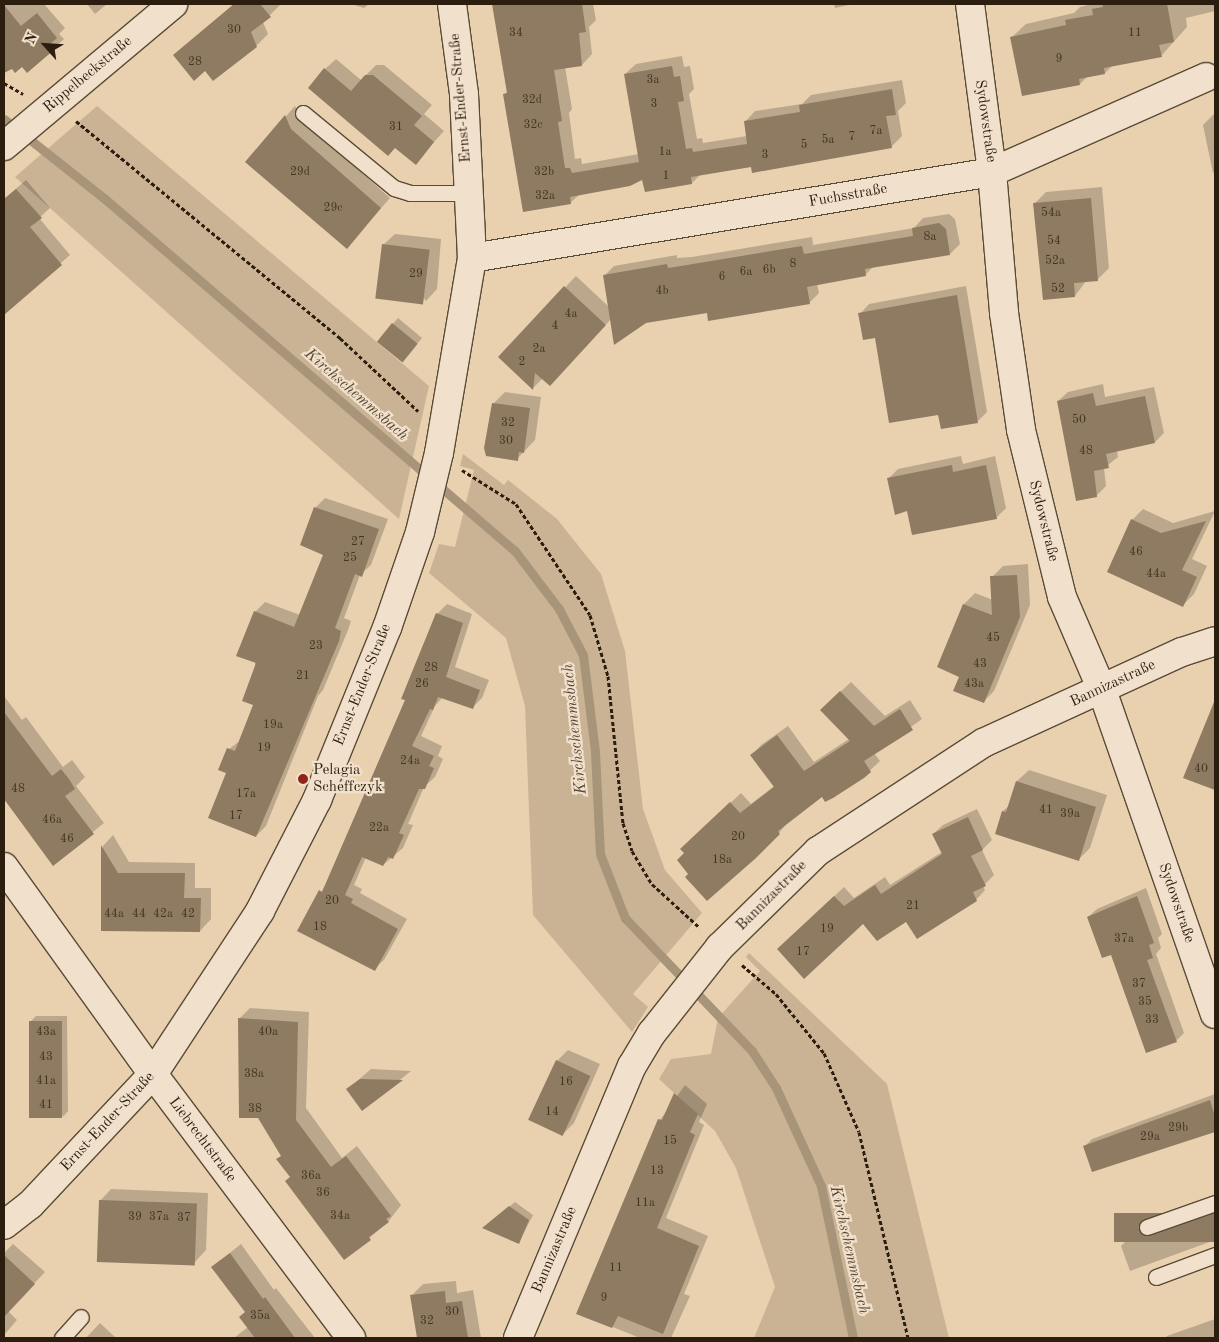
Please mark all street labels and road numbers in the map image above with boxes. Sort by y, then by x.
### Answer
street label: Rippelbeckstraße [40,33,136,117]
street label: Ernst-Ender-Straße [446,33,476,163]
street label: Sydowstraße [970,78,1000,164]
street label: Fuchsstraße [807,180,889,212]
street label: Sydowstraße [1024,478,1062,564]
street label: Ernst-Ender-Straße [330,622,396,748]
street label: Bannizastraße [1067,656,1159,712]
street label: Bannizastraße [733,857,811,935]
street label: Sydowstraße [1154,861,1198,945]
street label: Ernst-Ender-Straße [57,1068,159,1176]
street label: Liebrechtstraße [164,1094,240,1186]
street label: Bannizastraße [529,1204,581,1296]

